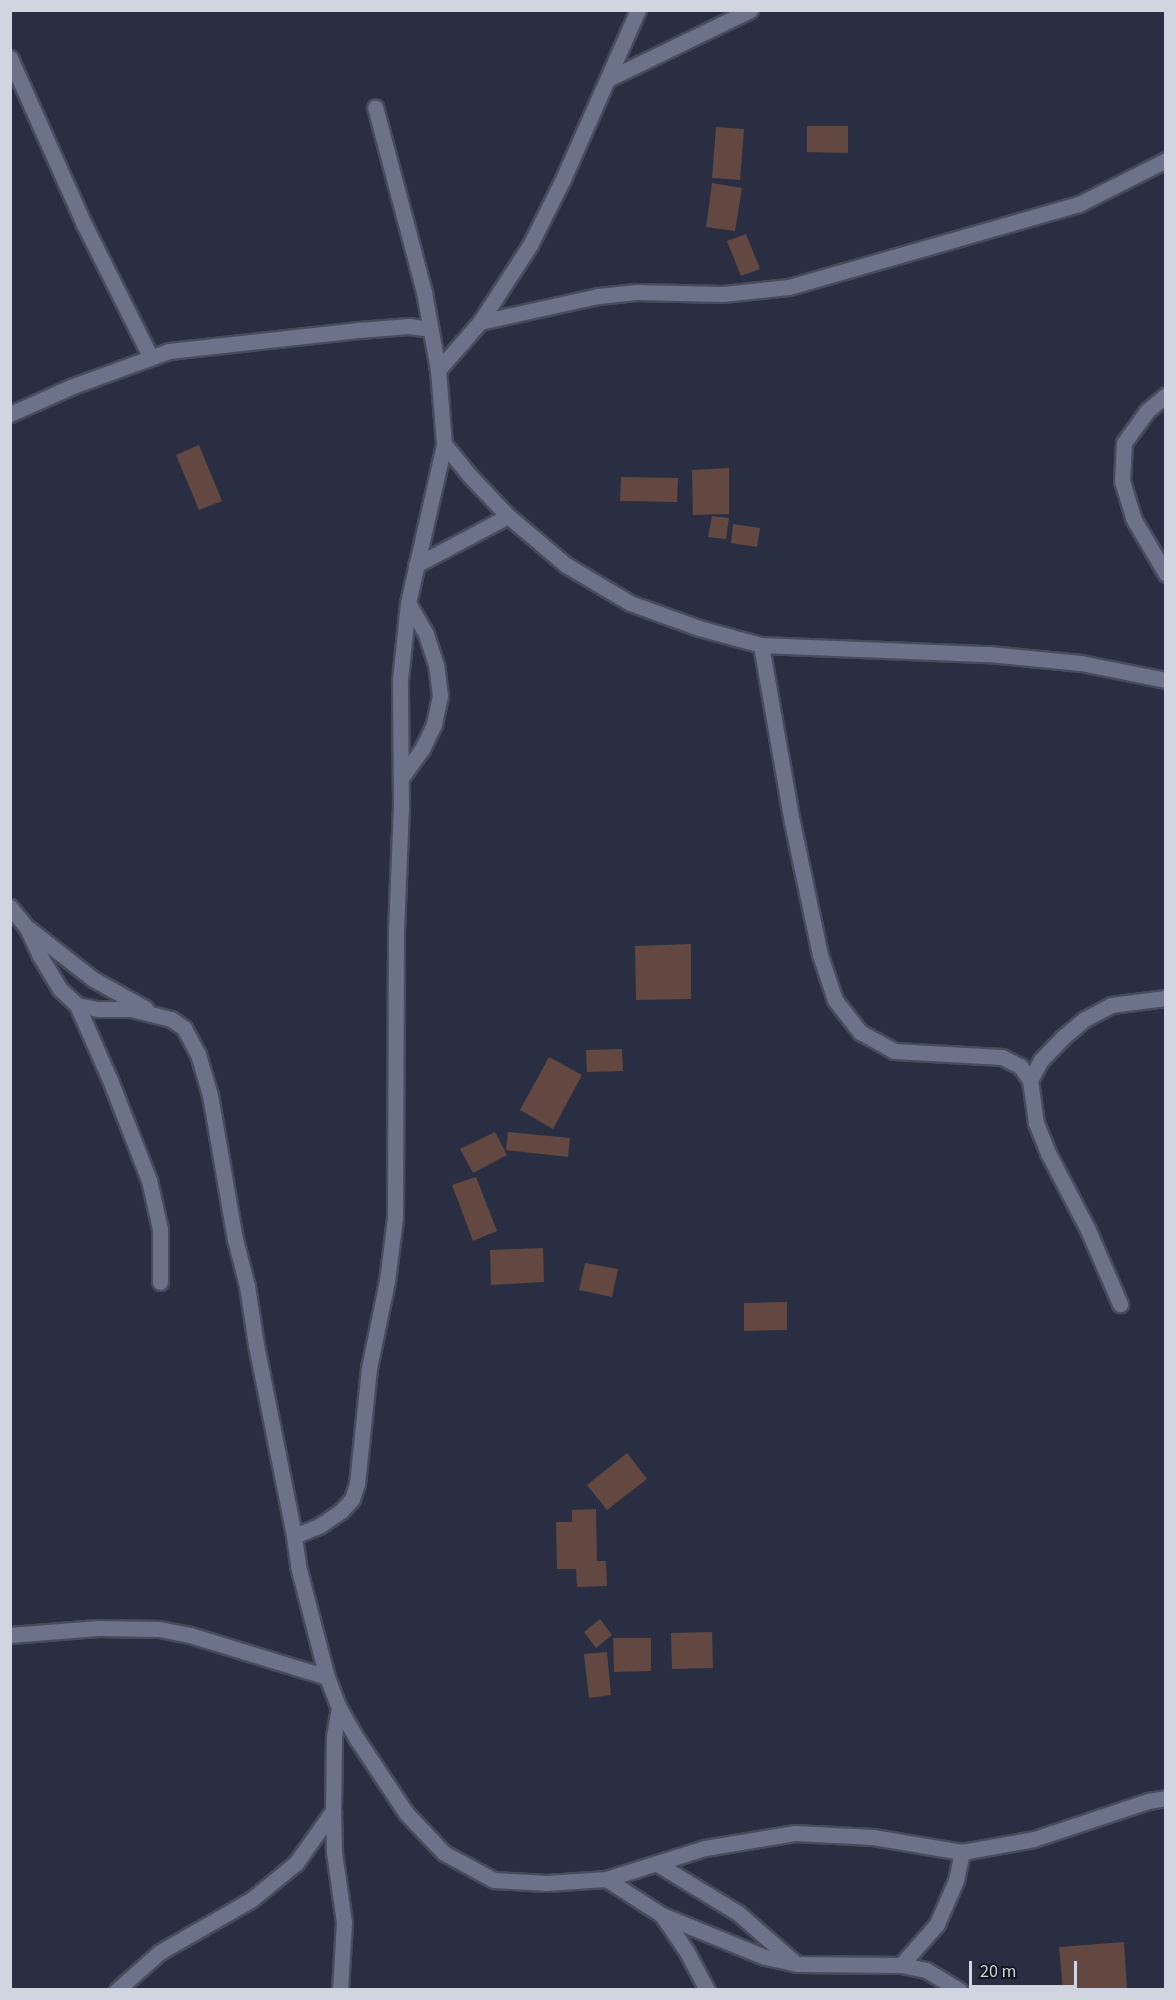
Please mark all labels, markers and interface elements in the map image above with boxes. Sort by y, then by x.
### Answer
scale bar [972,1949,1080,1987]
text: 20 m [980,1959,1016,1984]

